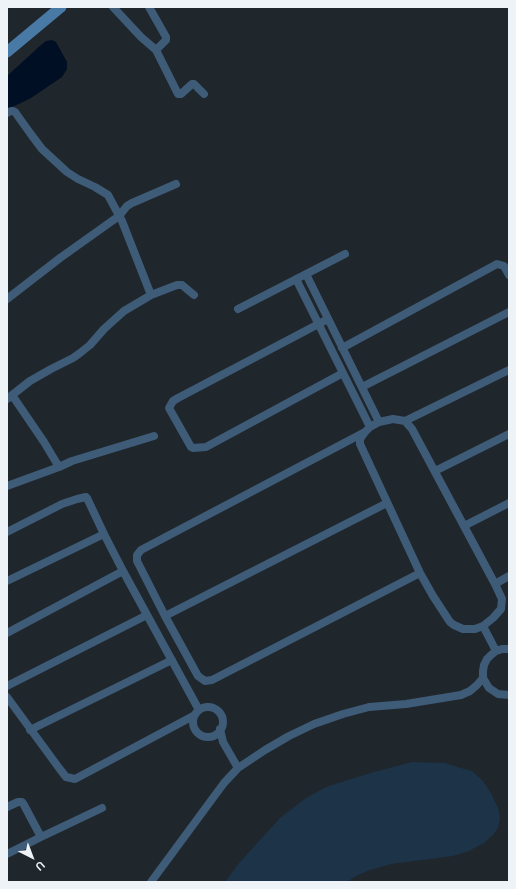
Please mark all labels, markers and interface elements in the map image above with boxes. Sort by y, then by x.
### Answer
north arrow [12,837,52,877]
text: U [33,859,48,874]

